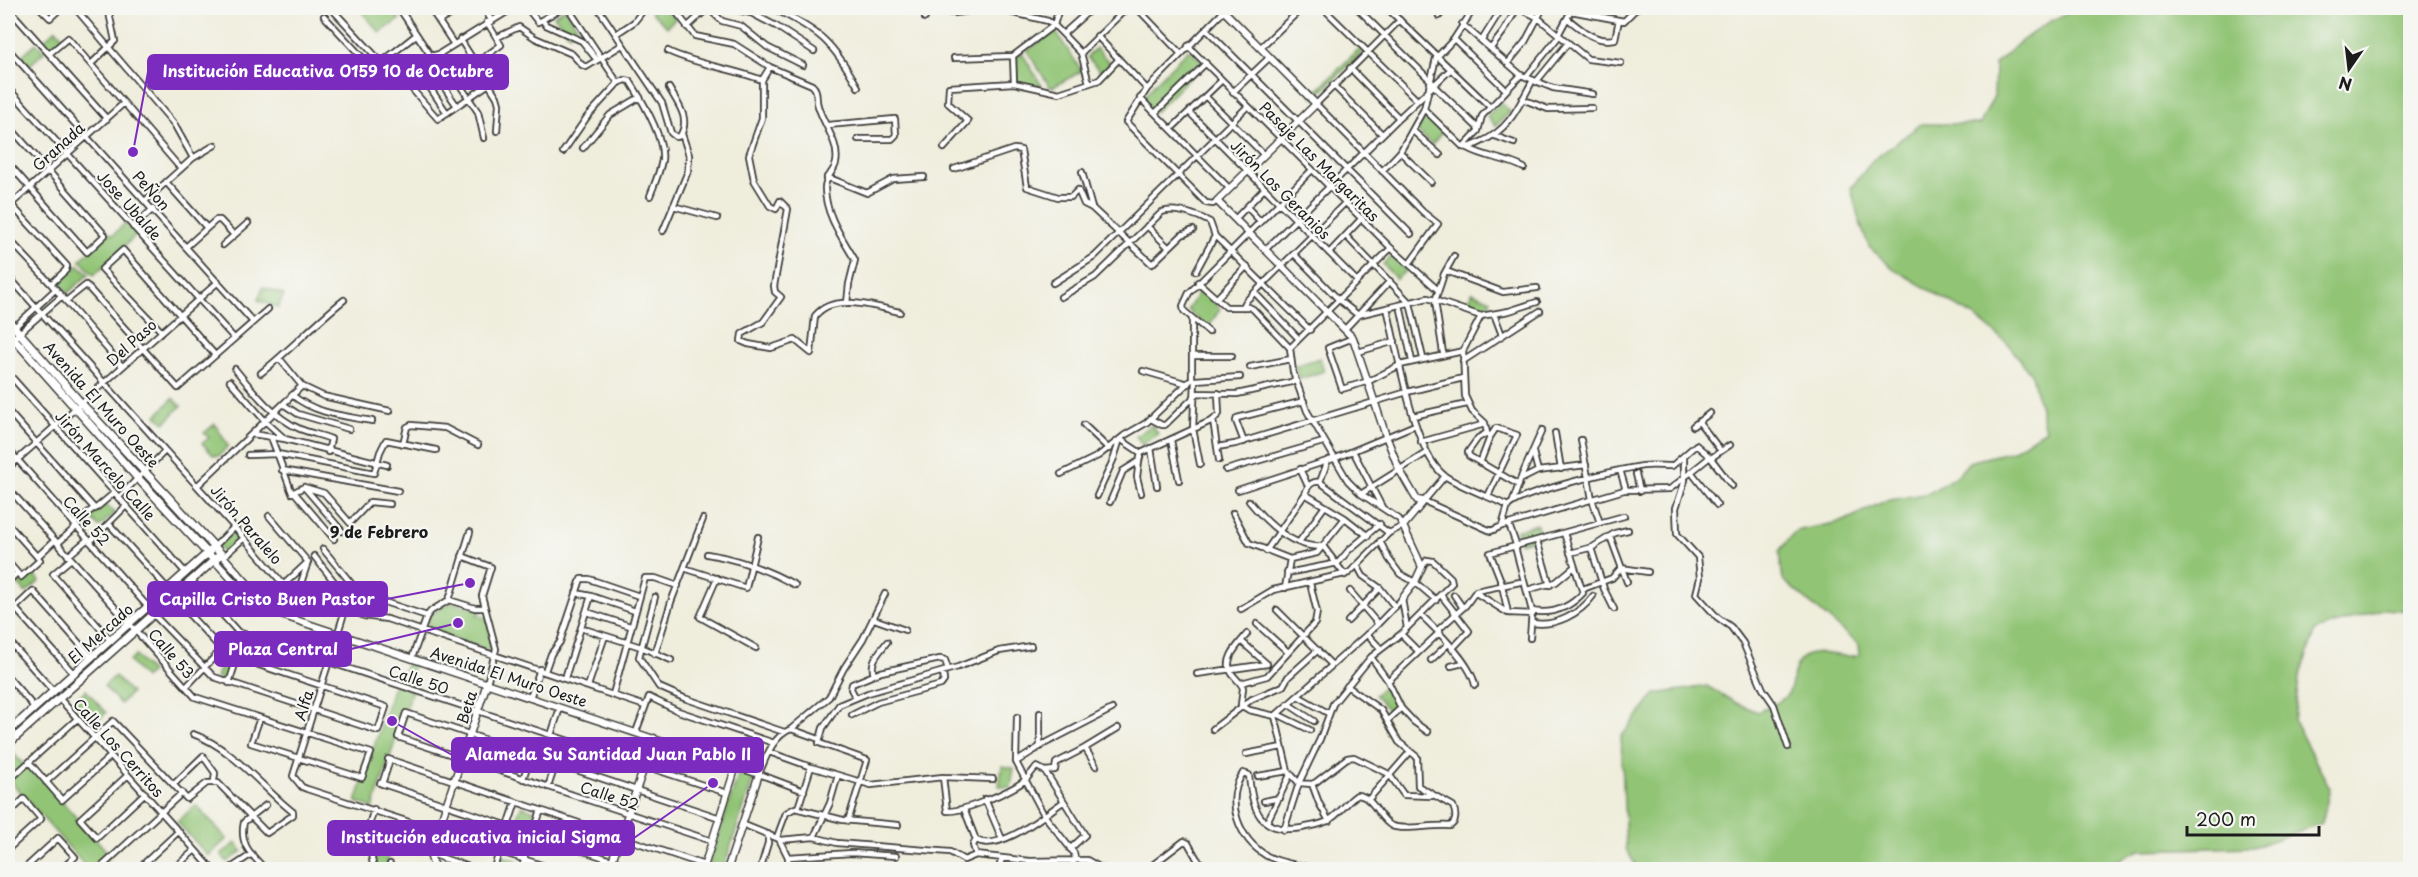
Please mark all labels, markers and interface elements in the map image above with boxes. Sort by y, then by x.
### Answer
north arrow [2319,39,2379,99]
callout: Institución Educativa 0159 10 de Octubre [148,55,508,89]
text: Institución Educativa 0159 10 de Octubre [163,58,494,82]
text: N [2336,71,2354,98]
street label: Pasaje Las Margaritas [1255,96,1385,226]
street label: Granada [27,116,90,176]
street label: Jirón Los Geranios [1226,134,1336,244]
street label: Jose Ubalde [92,165,168,245]
street label: PeÑon [128,165,176,215]
street label: Del Paso [101,313,161,371]
street label: Avenida El Muro Oeste [39,336,165,473]
street label: Jirón Marcelo Calle [50,405,162,525]
street label: Jirón Paralelo [206,479,288,569]
street label: Calle 52 [58,490,116,550]
district label: 9 de Febrero [330,519,428,543]
callout: Capilla Cristo Buen Pastor [148,582,387,616]
text: Capilla Cristo Buen Pastor [159,586,375,610]
street label: El Mercado [62,597,138,669]
street label: Calle 53 [144,623,200,683]
callout: Plaza Central [215,632,351,666]
text: Plaza Central [228,636,338,660]
street label: Avenida El Muro Oeste [428,640,590,712]
street label: Calle 50 [386,659,452,699]
street label: Alfa [287,686,319,723]
street label: Beta [450,687,482,727]
street label: Calle Los Cerritos [68,692,170,802]
callout: Alameda Su Santidad Juan Pablo II [452,738,763,772]
text: Alameda Su Santidad Juan Pablo II [464,741,751,765]
street label: Calle 52 [577,775,643,815]
scale bar [2187,799,2319,837]
text: 200 m [2196,805,2256,832]
callout: Institución educativa inicial Sigma [328,821,634,855]
text: Institución educativa inicial Sigma [341,824,622,848]

